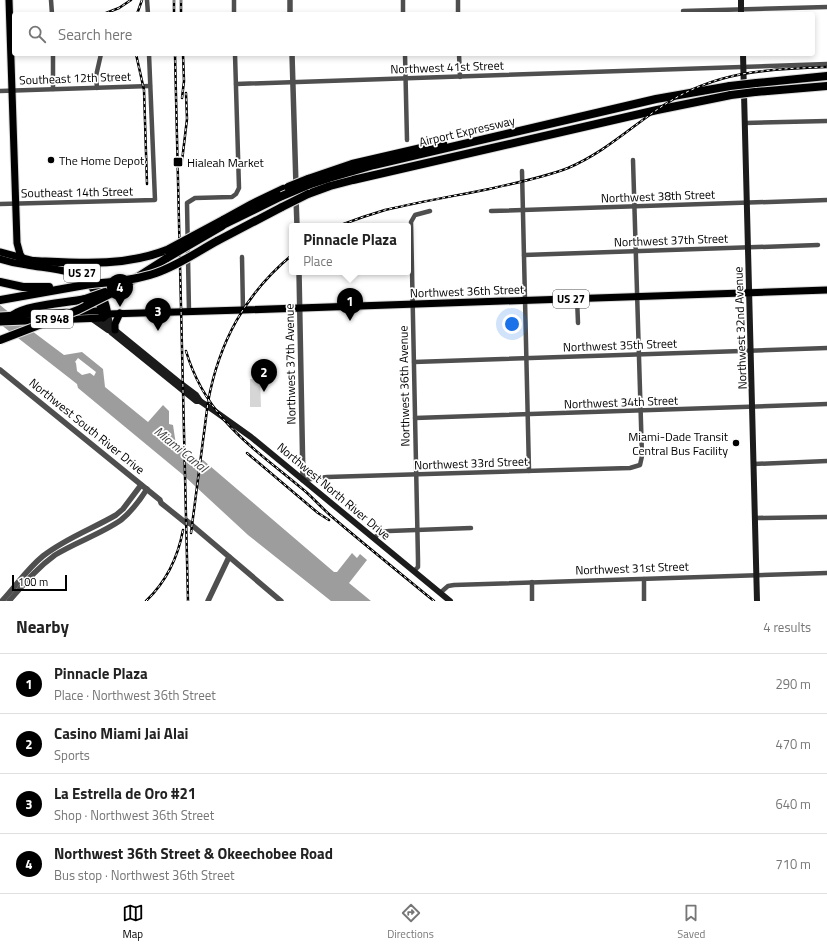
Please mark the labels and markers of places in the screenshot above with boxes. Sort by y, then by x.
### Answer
place label: The Home Depot [59,151,145,170]
place label: Hialeah Market [187,153,265,172]
marker: The Home Depot [46,155,56,165]
marker: Hialeah Market [172,156,184,168]
pin: 4 [107,274,133,307]
pin: 1 [337,288,363,321]
pin: 3 [145,298,171,331]
pin: 2 [251,359,277,392]
place label: Miami-Dade Transit Central Bus Facility [628,427,729,460]
marker: Miami-Dade Transit Central Bus Facility [731,438,741,448]

